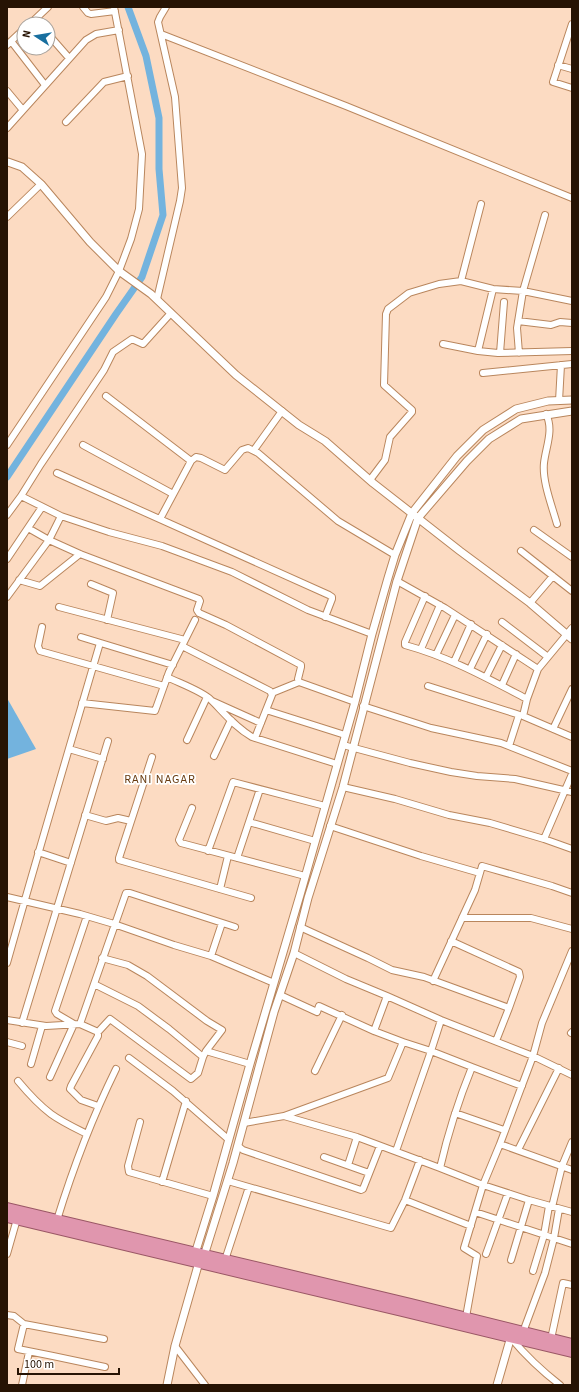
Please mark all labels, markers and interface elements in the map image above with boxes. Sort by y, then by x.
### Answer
north arrow [16,16,56,56]
text: N [19,29,35,39]
district label: RANI NAGAR [124,771,196,788]
scale bar [18,1350,119,1376]
text: 100 m [24,1356,54,1373]

